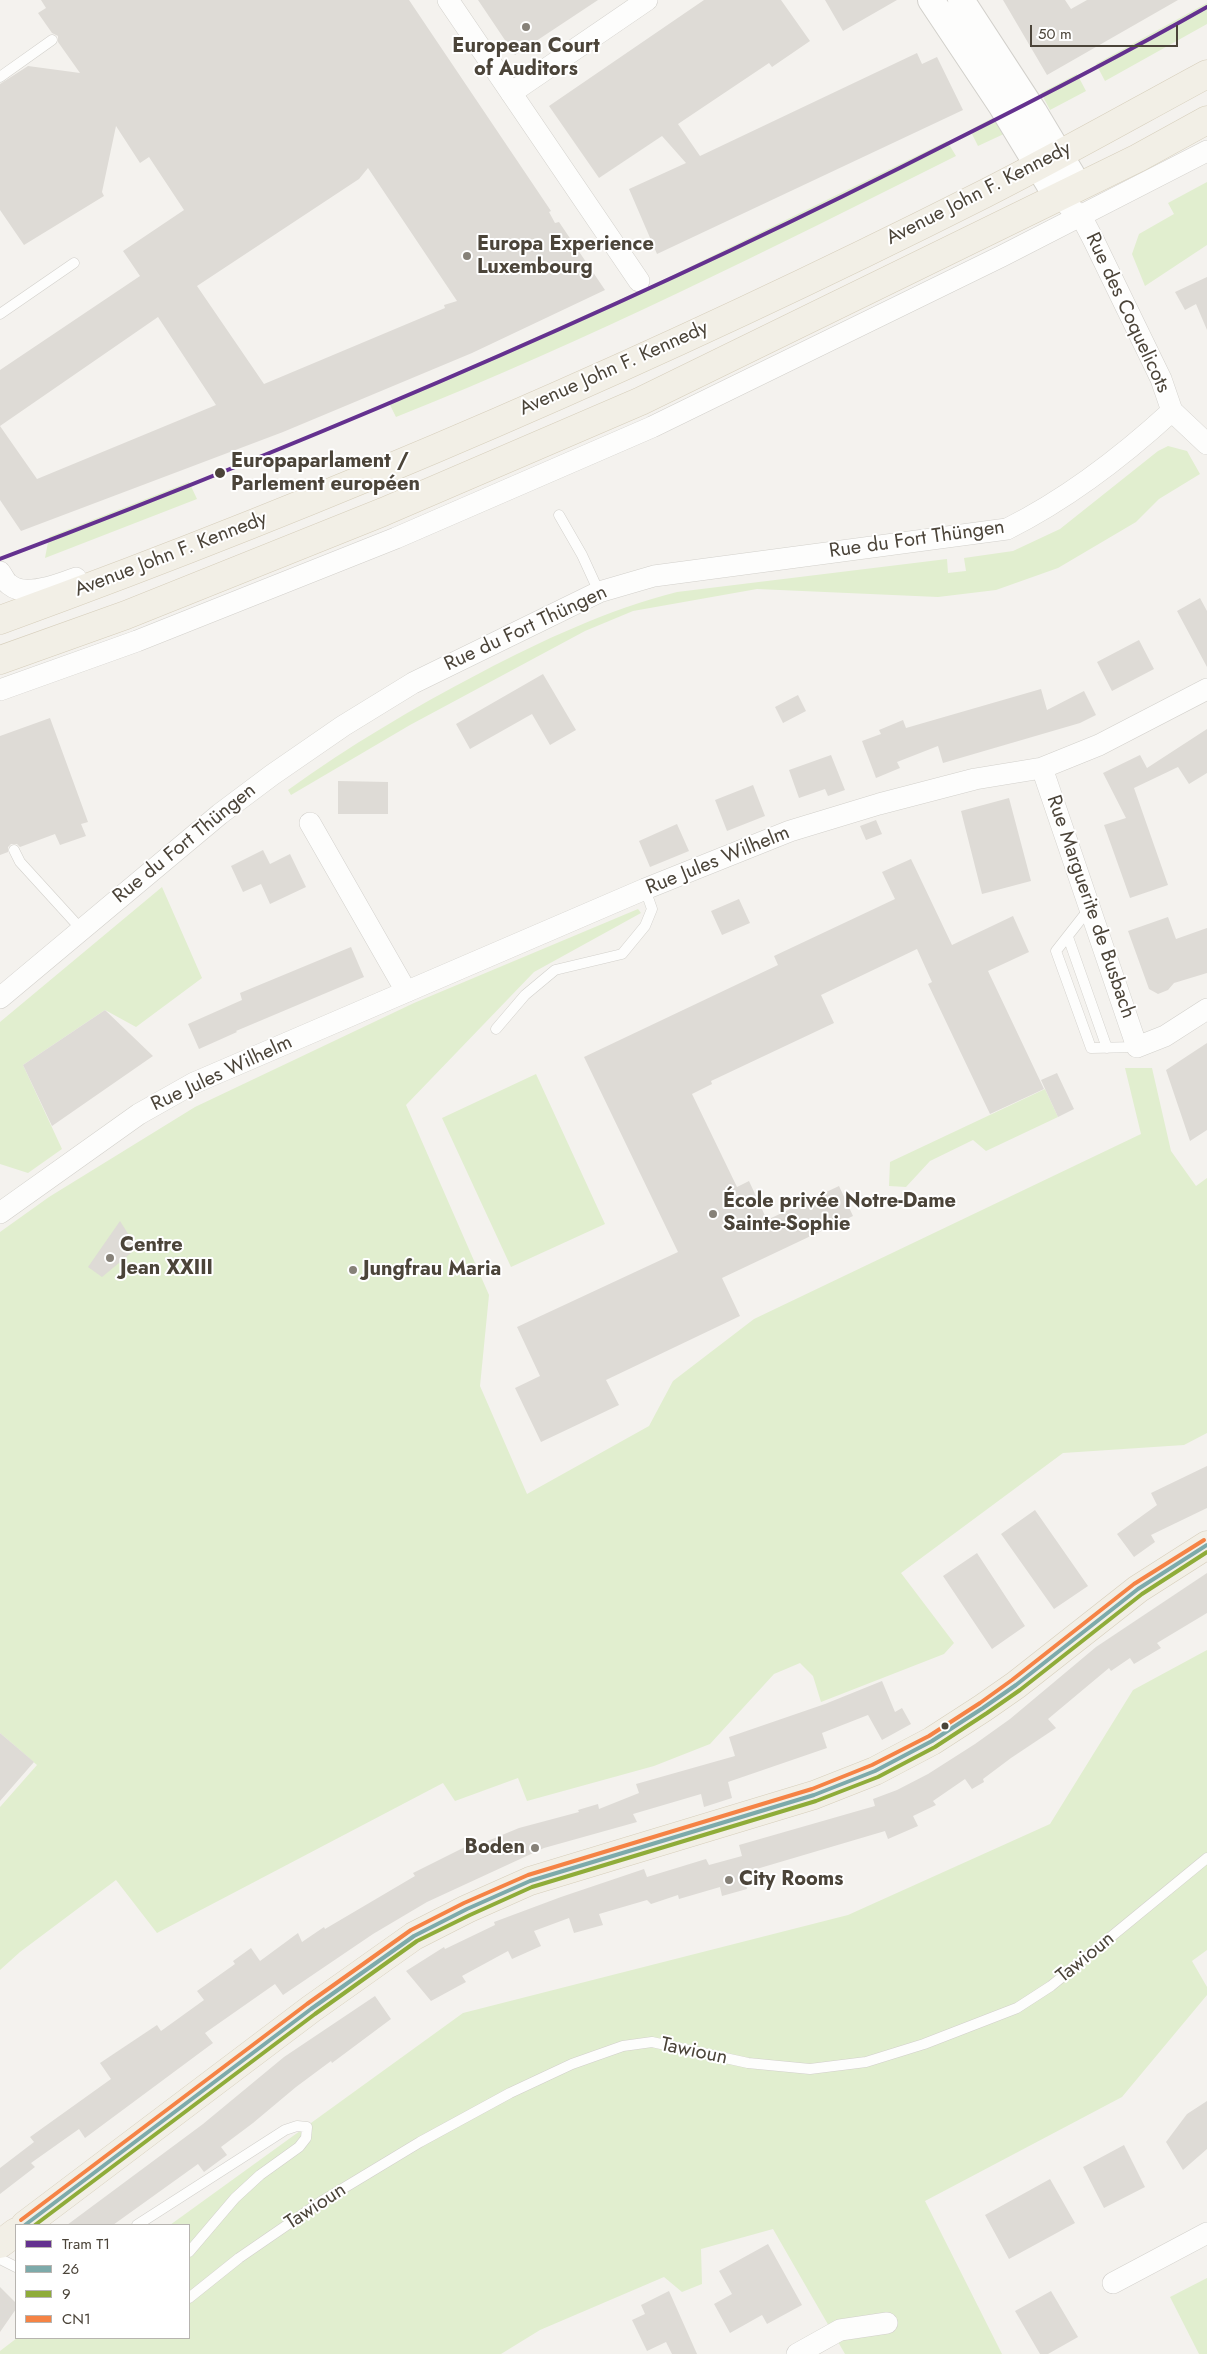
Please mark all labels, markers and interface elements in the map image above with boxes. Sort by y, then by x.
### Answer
scale bar [1032,15,1180,47]
marker: European Court of Auditors [520,21,532,33]
text: 50 m [1038,23,1072,45]
place label: European Court of Auditors [452,35,600,82]
street label: Avenue John F. Kennedy [883,137,1075,251]
street label: Rue des Coquelicots [1079,229,1175,397]
place label: Europa Experience Luxembourg [477,233,654,280]
marker: Europa Experience Luxembourg [461,250,473,262]
street label: Avenue John F. Kennedy [516,317,712,421]
place label: Europaparlament / Parlement européen [231,450,420,497]
marker: Europaparlament / Parlement européen [213,466,227,480]
street label: Avenue John F. Kennedy [71,507,271,603]
street label: Rue du Fort Thüngen [828,516,1006,564]
street label: Rue du Fort Thüngen [441,581,611,677]
street label: Rue du Fort Thüngen [109,779,261,909]
street label: Rue Marguerite de Busbach [1041,792,1139,1022]
street label: Rue Jules Wilhelm [643,821,793,901]
street label: Rue Jules Wilhelm [148,1031,296,1117]
place label: École privée Notre-Dame Sainte-Sophie [723,1190,956,1237]
marker: École privée Notre-Dame Sainte-Sophie [707,1208,719,1220]
place label: Centre Jean XXIII [120,1234,213,1281]
marker: Centre Jean XXIII [104,1252,116,1264]
place label: Jungfrau Maria [363,1258,501,1282]
marker: Jungfrau Maria [347,1264,359,1276]
unlabelled marker [940,1721,950,1731]
place label: Boden [465,1836,525,1860]
marker: Boden [529,1842,541,1854]
place label: City Rooms [739,1868,843,1892]
marker: City Rooms [723,1874,735,1886]
street label: Tawioun [1052,1927,1120,1989]
street label: Tawioun [658,2033,730,2071]
street label: Tawioun [281,2179,351,2235]
legend [15,2224,190,2339]
text: Tram T1 [62,2233,110,2255]
text: 26 [62,2258,79,2280]
text: 9 [62,2283,71,2305]
text: CN1 [62,2308,91,2330]

